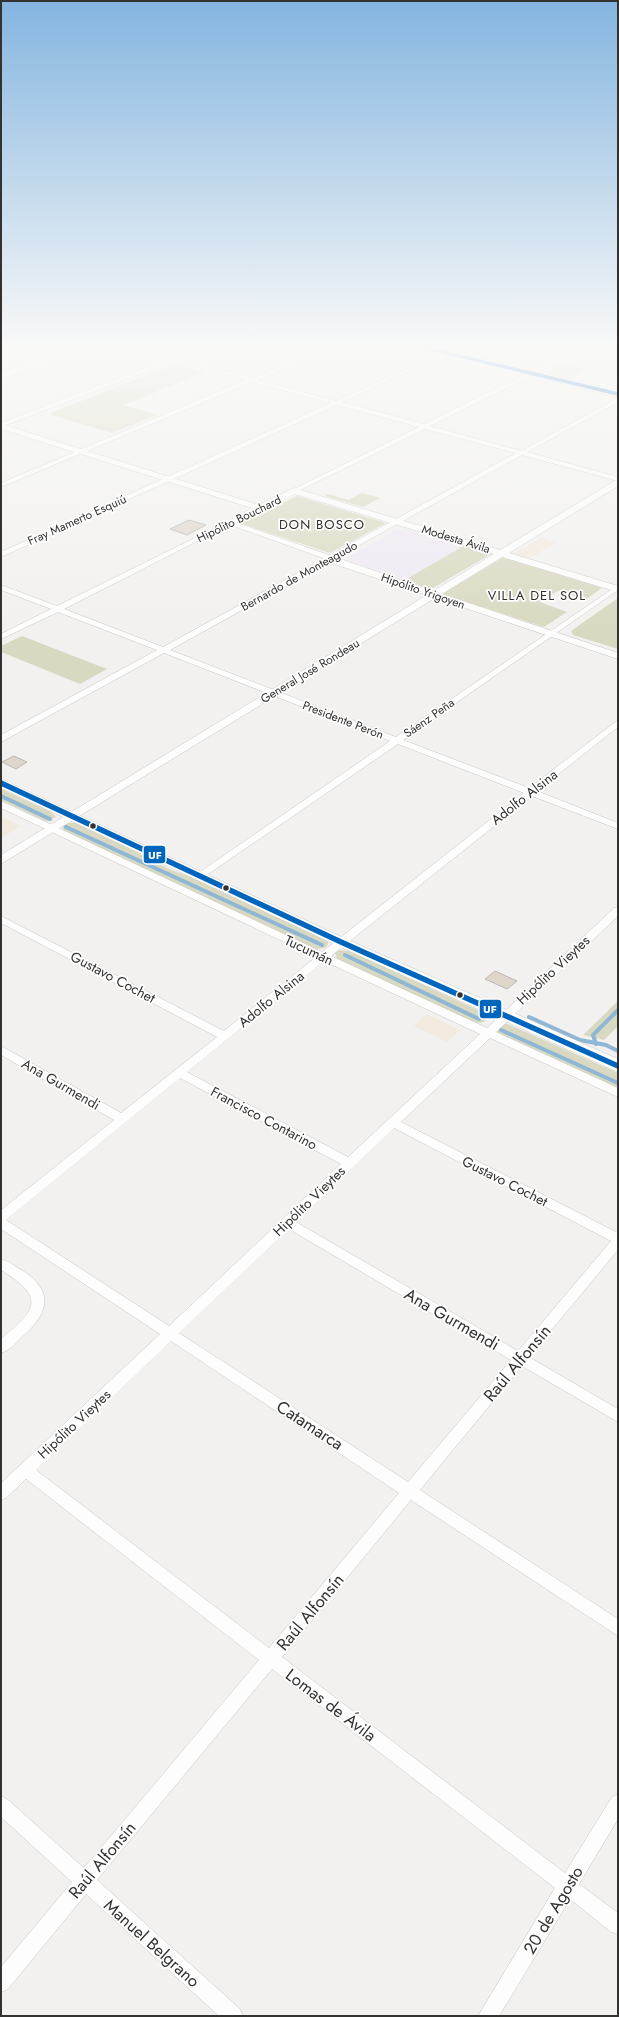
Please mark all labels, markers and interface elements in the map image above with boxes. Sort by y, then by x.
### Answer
street label: Fray Mamerto Esquiú [25,490,129,550]
street label: Hipólito Bouchard [194,491,284,547]
district label: DON BOSCO [279,515,365,534]
street label: Modesta Ávila [420,520,493,558]
street label: Bernardo de Monteagudo [237,536,361,616]
street label: Hipólito Yrigoyen [379,568,467,614]
district label: VILLA DEL SOL [488,586,586,605]
street label: General José Rondeau [257,634,363,708]
street label: Sáenz Peña [400,694,458,742]
street label: Presidente Perón [300,696,386,744]
street label: Adolfo Alsina [486,765,562,829]
unlabelled marker [88,821,98,831]
line badge: UF [143,845,166,864]
text: UF [148,847,162,863]
unlabelled marker [221,883,231,893]
street label: Tucumán [281,930,337,970]
street label: Hipólito Vieytes [512,931,594,1009]
street label: Gustavo Cochet [67,946,160,1008]
street label: Adolfo Alsina [234,966,308,1032]
unlabelled marker [455,990,465,1000]
line badge: UF [479,999,502,1019]
text: UF [483,1001,497,1017]
street label: Ana Gurmendi [18,1053,104,1115]
street label: Francisco Contarino [207,1081,321,1155]
street label: Gustavo Cochet [459,1151,552,1211]
street label: Hipólito Vieytes [268,1161,350,1241]
street label: Ana Gurmendi [400,1282,504,1356]
street label: Raúl Alfonsín [478,1319,556,1407]
street label: Hipólito Vieytes [33,1385,115,1463]
street label: Catamarca [272,1394,348,1456]
street label: Raúl Alfonsín [271,1568,349,1656]
street label: Lomas de Ávila [281,1663,381,1747]
street label: Raúl Alfonsín [63,1816,141,1904]
street label: 20 de Agosto [517,1861,589,1959]
street label: Manuel Belgrano [99,1893,205,1993]

